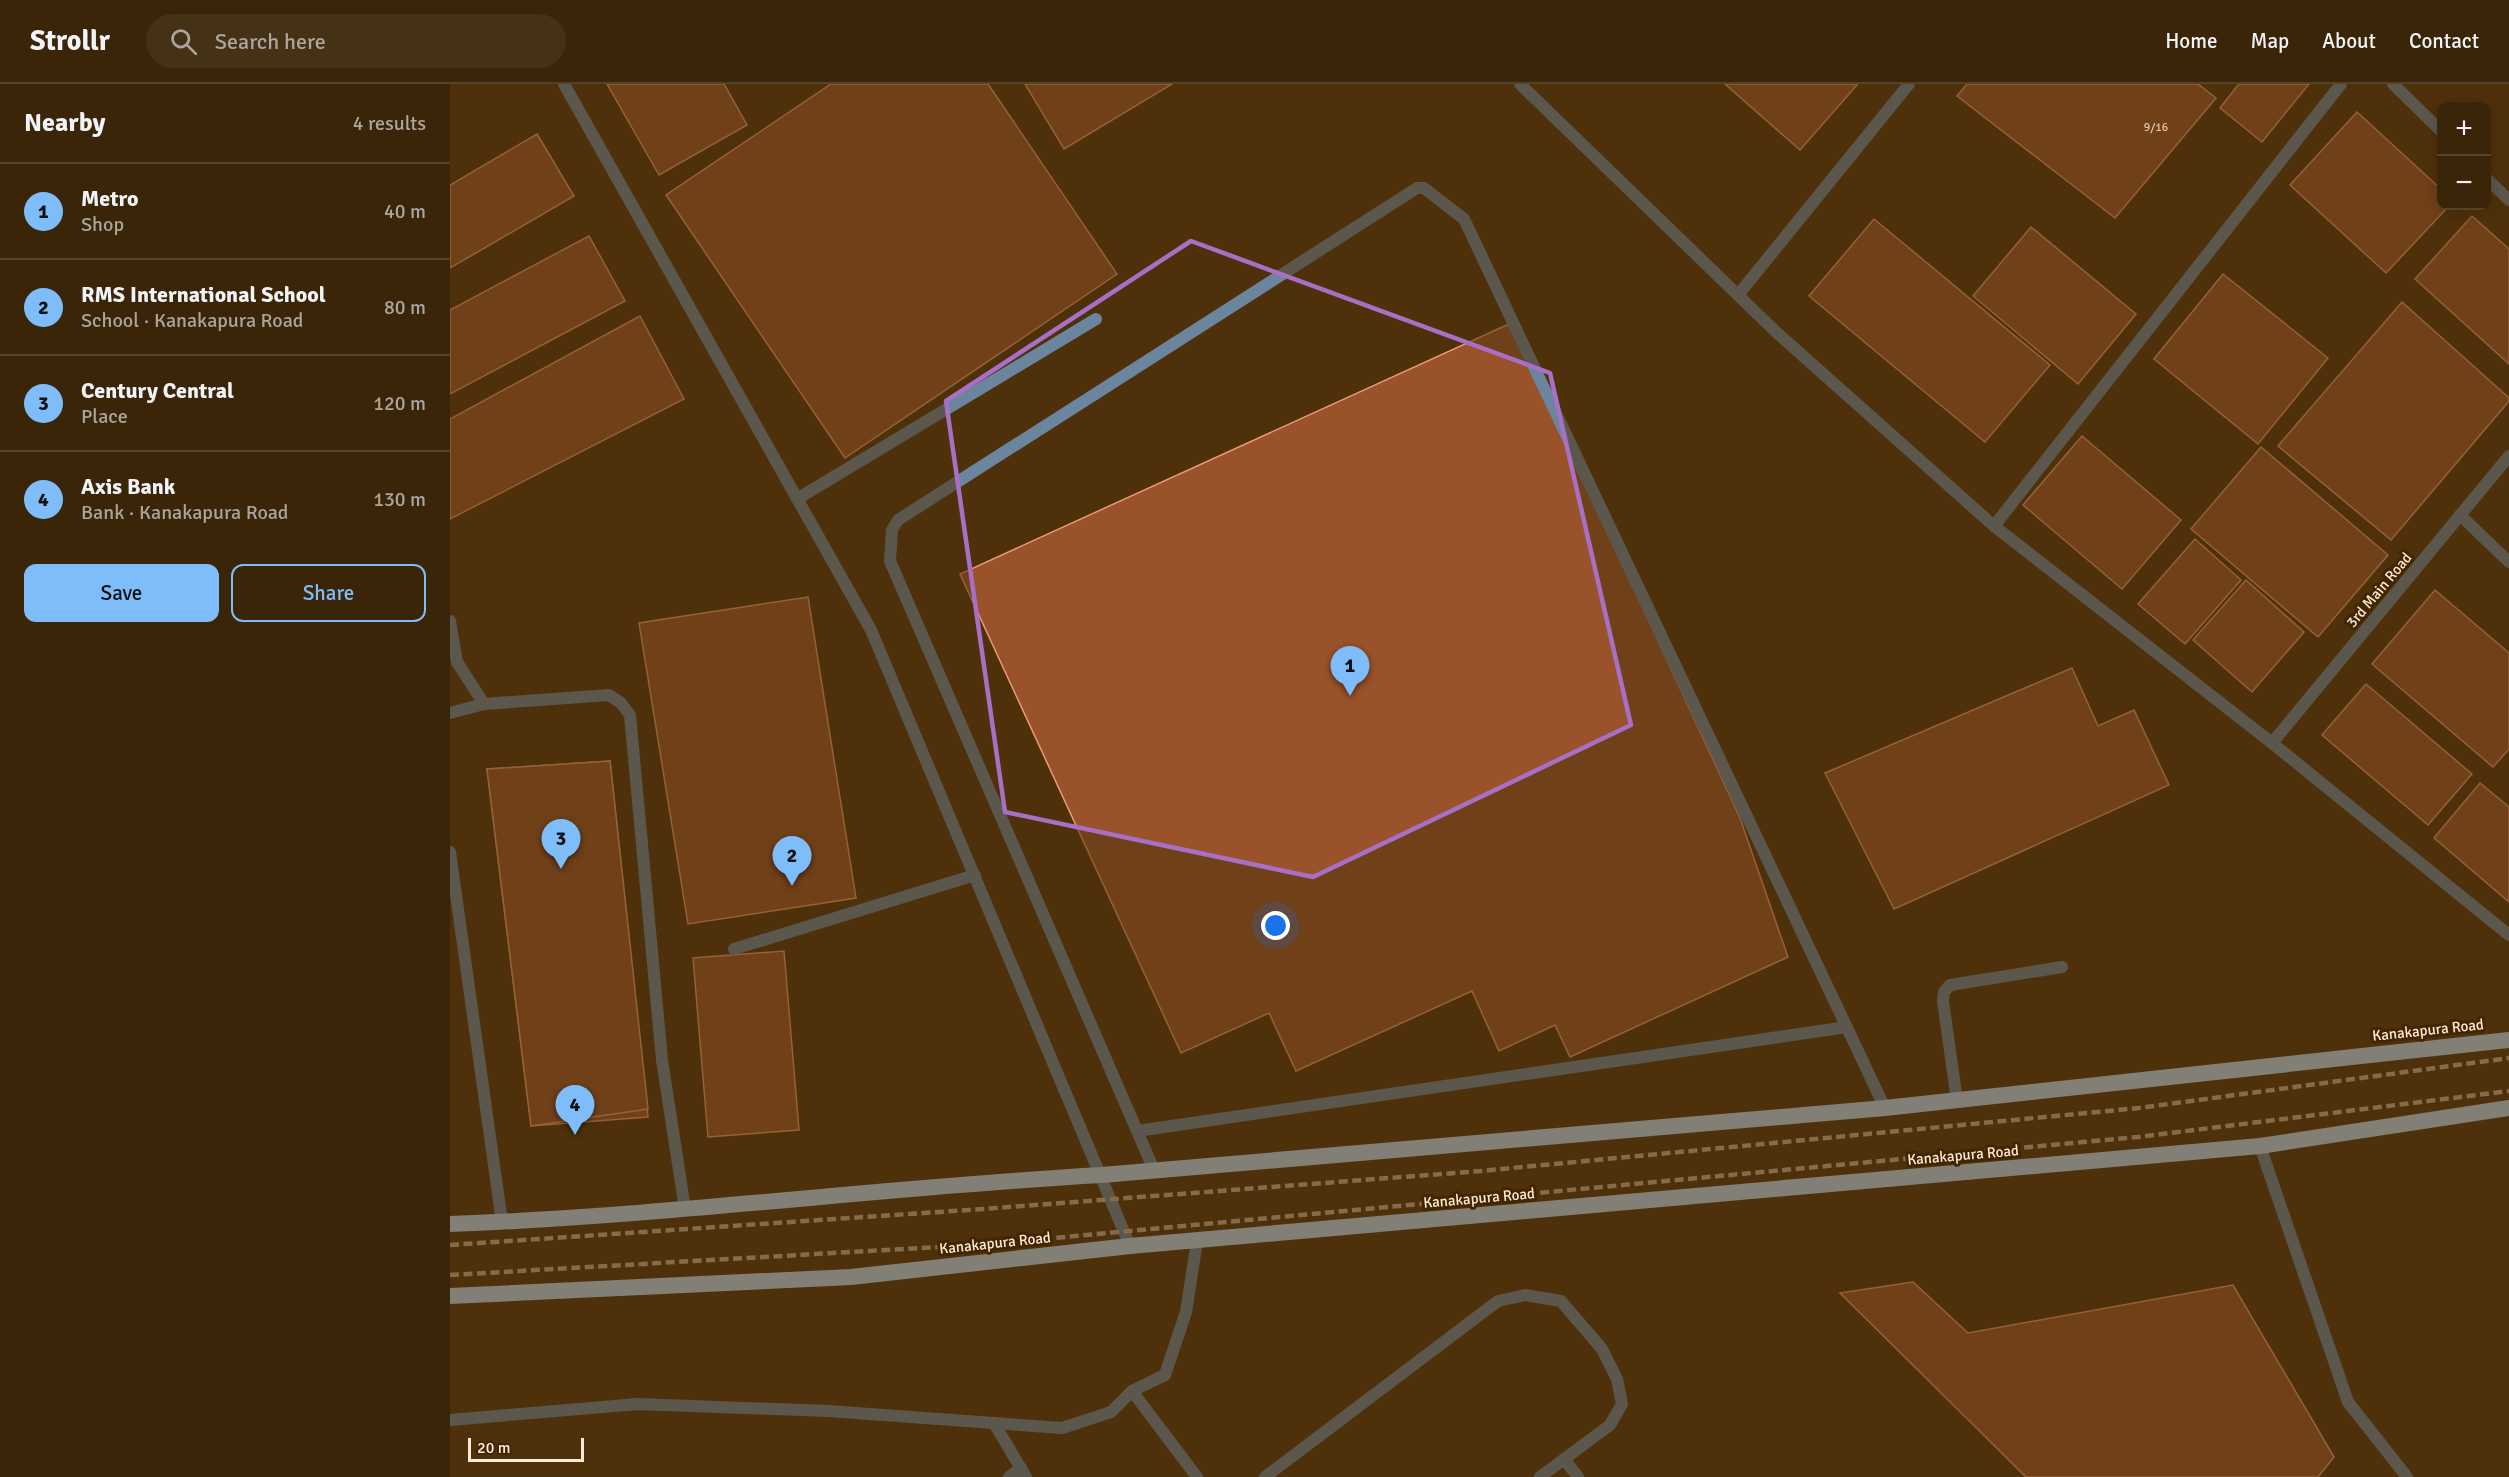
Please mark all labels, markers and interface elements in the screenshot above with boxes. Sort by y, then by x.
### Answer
search box [146,14,566,68]
text: Strollr [30,24,110,58]
icon: search [167,25,200,58]
text: Search here [215,28,326,55]
text: Home [2165,28,2218,54]
text: Map [2251,28,2289,54]
text: About [2322,28,2376,54]
text: Contact [2409,28,2479,54]
map controls [2437,102,2491,210]
button: + [2437,102,2491,156]
text: Nearby [24,107,105,139]
text: 4 results [353,111,426,136]
house number: 9/16 [2144,120,2168,135]
button: − [2437,156,2491,210]
text: Metro [81,185,138,212]
text: 1 [38,199,49,224]
text: 40 m [384,199,426,224]
text: Shop [81,212,124,237]
text: RMS International School [81,281,326,308]
text: 2 [38,295,49,320]
text: 80 m [384,295,426,320]
text: School · Kanakapura Road [81,308,303,333]
text: Century Central [81,377,234,404]
text: 3 [38,391,49,416]
text: 120 m [373,391,426,416]
text: Place [81,404,128,429]
text: Axis Bank [81,473,175,500]
text: 4 [38,487,49,512]
text: 130 m [373,487,426,512]
text: Bank · Kanakapura Road [81,500,288,525]
street label: 3rd Main Road [2342,549,2416,631]
button: Save [24,564,219,622]
button: Share [231,564,426,622]
pin: 1 [1330,646,1370,696]
pin: 3 [542,820,580,869]
pin: 2 [772,836,812,886]
your location [1261,911,1290,940]
street label: Kanakapura Road [2371,1015,2485,1045]
pin: 4 [556,1086,594,1135]
street label: Kanakapura Road [1906,1141,2020,1169]
street label: Kanakapura Road [1422,1184,1536,1212]
street label: Kanakapura Road [938,1228,1052,1258]
scale bar [468,1435,584,1462]
text: 20 m [477,1438,511,1458]

